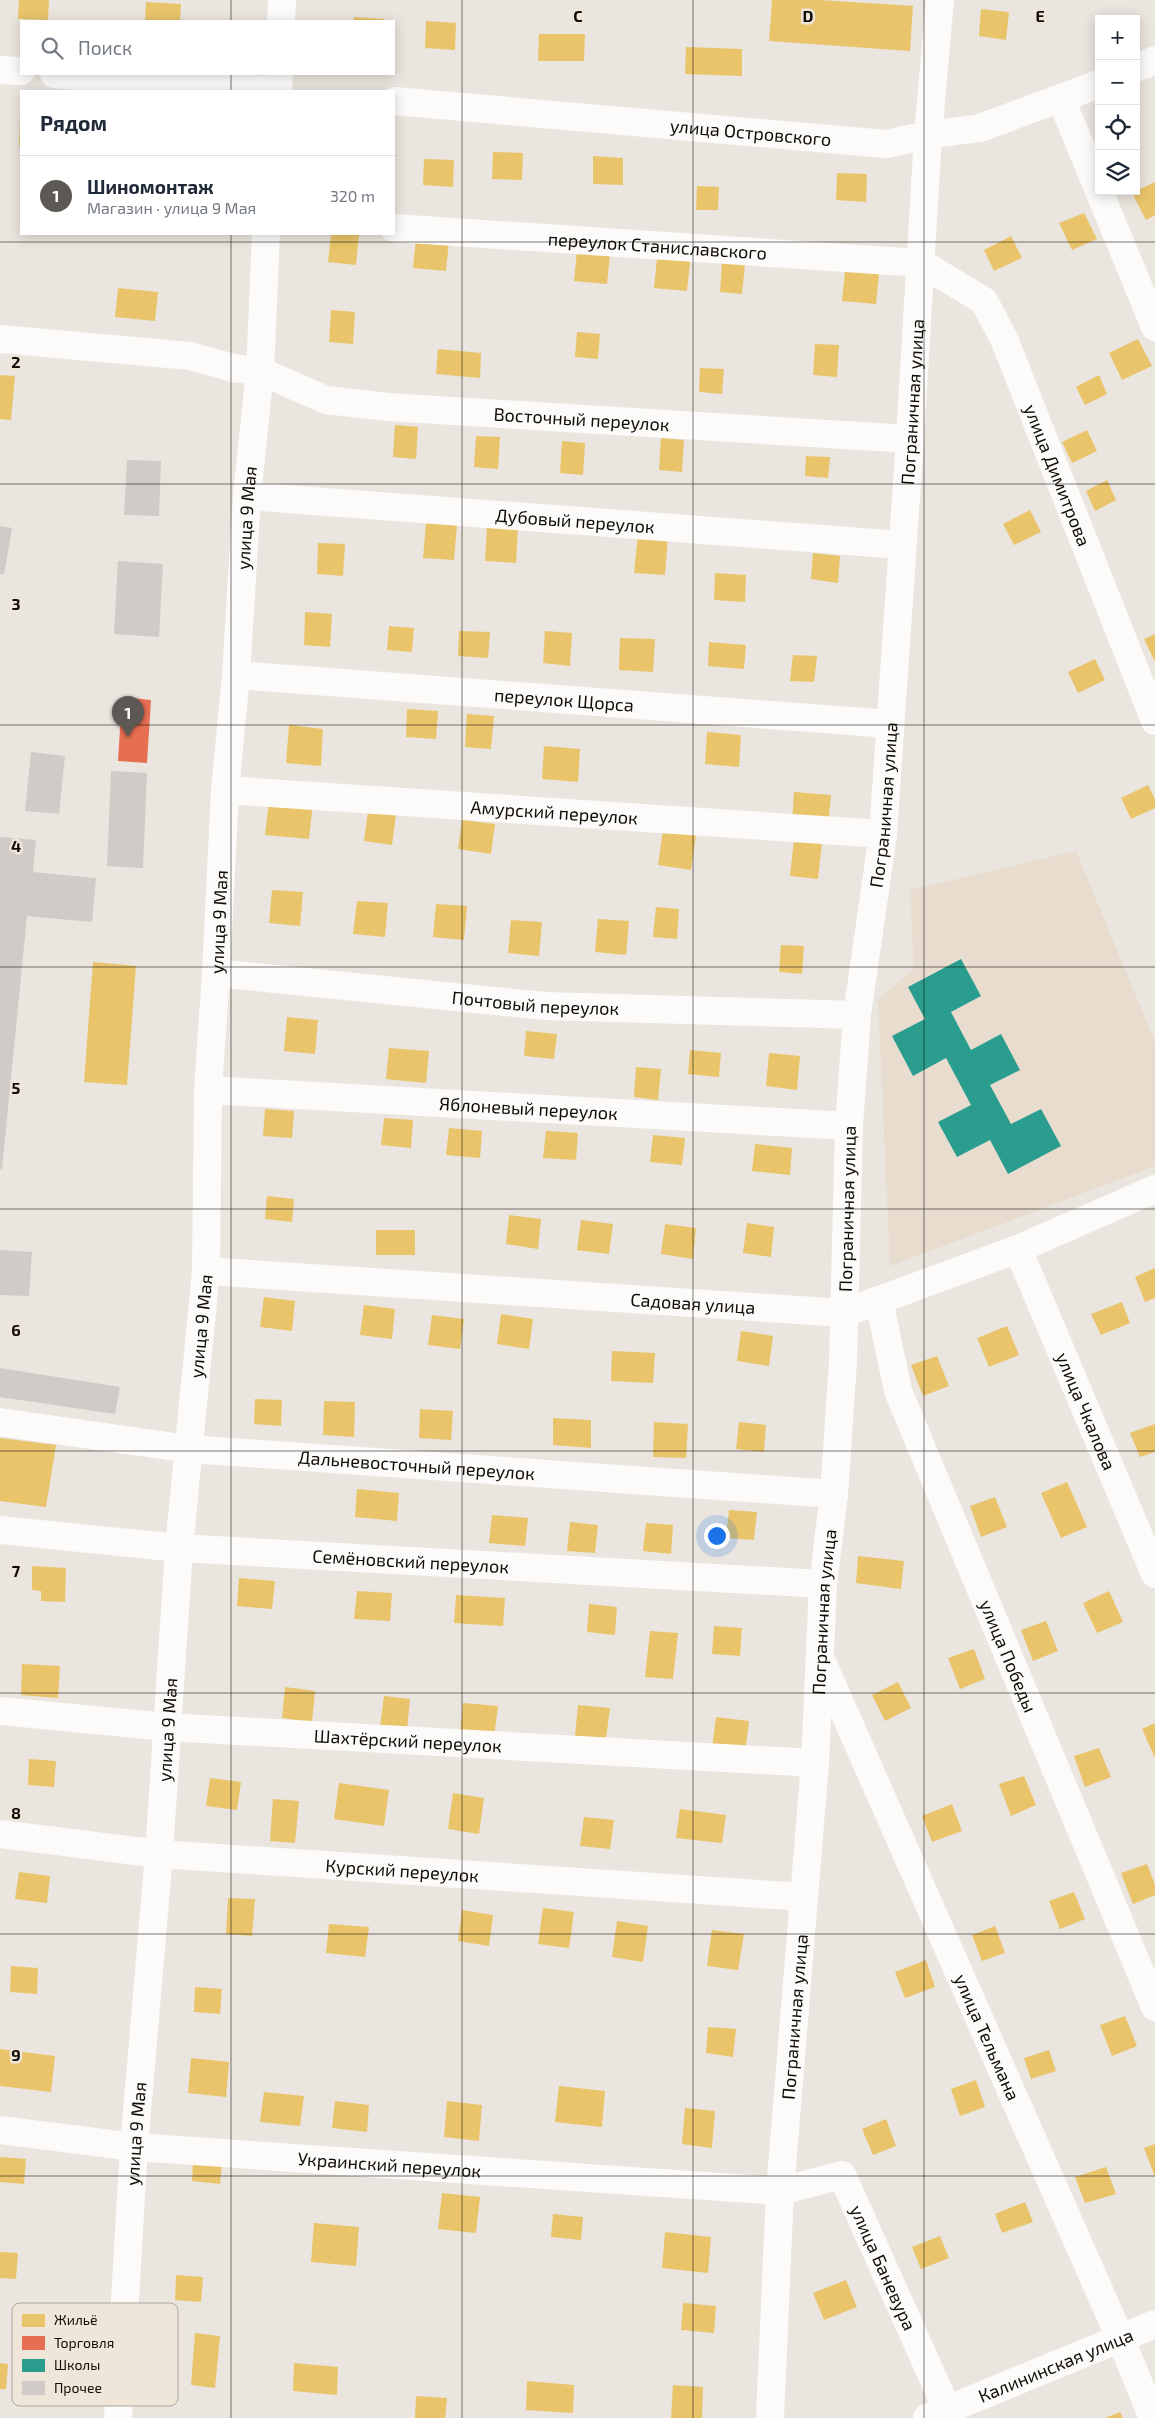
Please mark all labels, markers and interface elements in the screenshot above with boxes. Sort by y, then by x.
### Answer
text: C [573,6,583,25]
text: D [803,6,814,25]
text: E [1035,6,1045,25]
map controls [1095,15,1140,195]
button: + [1095,15,1140,60]
search box [20,20,395,75]
icon: search [38,34,66,62]
text: Поиск [78,36,132,59]
button: − [1095,60,1140,105]
button: locate [1095,105,1140,150]
text: Рядом [40,110,107,135]
street label: улица Островского [669,114,832,150]
button: layers [1095,150,1140,195]
text: Шиномонтаж [87,175,214,198]
text: 1 [53,186,59,205]
text: 320 m [330,186,375,205]
text: Магазин · улица 9 Мая [87,198,256,217]
street label: переулок Станиславского [547,227,768,264]
street label: Пограничная улица [896,318,928,486]
text: 2 [11,352,21,371]
street label: улица Димитрова [1020,401,1096,549]
street label: Восточный переулок [493,402,671,435]
street label: улица 9 Мая [231,465,261,570]
street label: Дубовый переулок [495,504,656,537]
text: 3 [11,594,21,613]
street label: переулок Щорса [493,683,635,716]
pin: 1 [112,696,144,737]
street label: Пограничная улица [864,721,902,889]
street label: Амурский переулок [470,795,639,829]
text: 4 [11,836,21,855]
street label: улица 9 Мая [205,869,232,974]
street label: Почтовый переулок [451,986,620,1019]
text: 5 [12,1078,21,1097]
street label: Яблоневый переулок [439,1092,619,1124]
street label: Пограничная улица [834,1125,860,1292]
street label: улица 9 Мая [185,1273,217,1379]
street label: Садовая улица [630,1288,756,1318]
text: 6 [11,1320,21,1339]
street label: улица Чкалова [1052,1349,1121,1473]
street label: Дальневосточный переулок [298,1446,536,1484]
your location [704,1523,730,1549]
street label: Пограничная улица [807,1528,841,1695]
street label: Семёновский переулок [312,1544,510,1577]
text: 7 [12,1561,21,1580]
street label: улица Победы [975,1596,1042,1716]
street label: улица 9 Мая [153,1677,181,1782]
street label: Шахтёрский переулок [313,1724,503,1757]
text: 8 [11,1803,21,1822]
street label: Курский переулок [325,1854,480,1886]
street label: Пограничная улица [777,1933,812,2101]
street label: улица Тельмана [950,1971,1025,2104]
text: 9 [11,2045,21,2064]
street label: улица 9 Мая [121,2081,151,2186]
street label: Украинский переулок [297,2147,482,2182]
street label: улица Баневура [846,2201,921,2334]
legend [12,2303,178,2406]
text: Жильё [54,2311,98,2328]
street label: Калининская улица [975,2323,1136,2407]
text: Торговля [54,2334,114,2351]
text: Школы [54,2356,100,2373]
text: Прочее [54,2379,102,2396]

